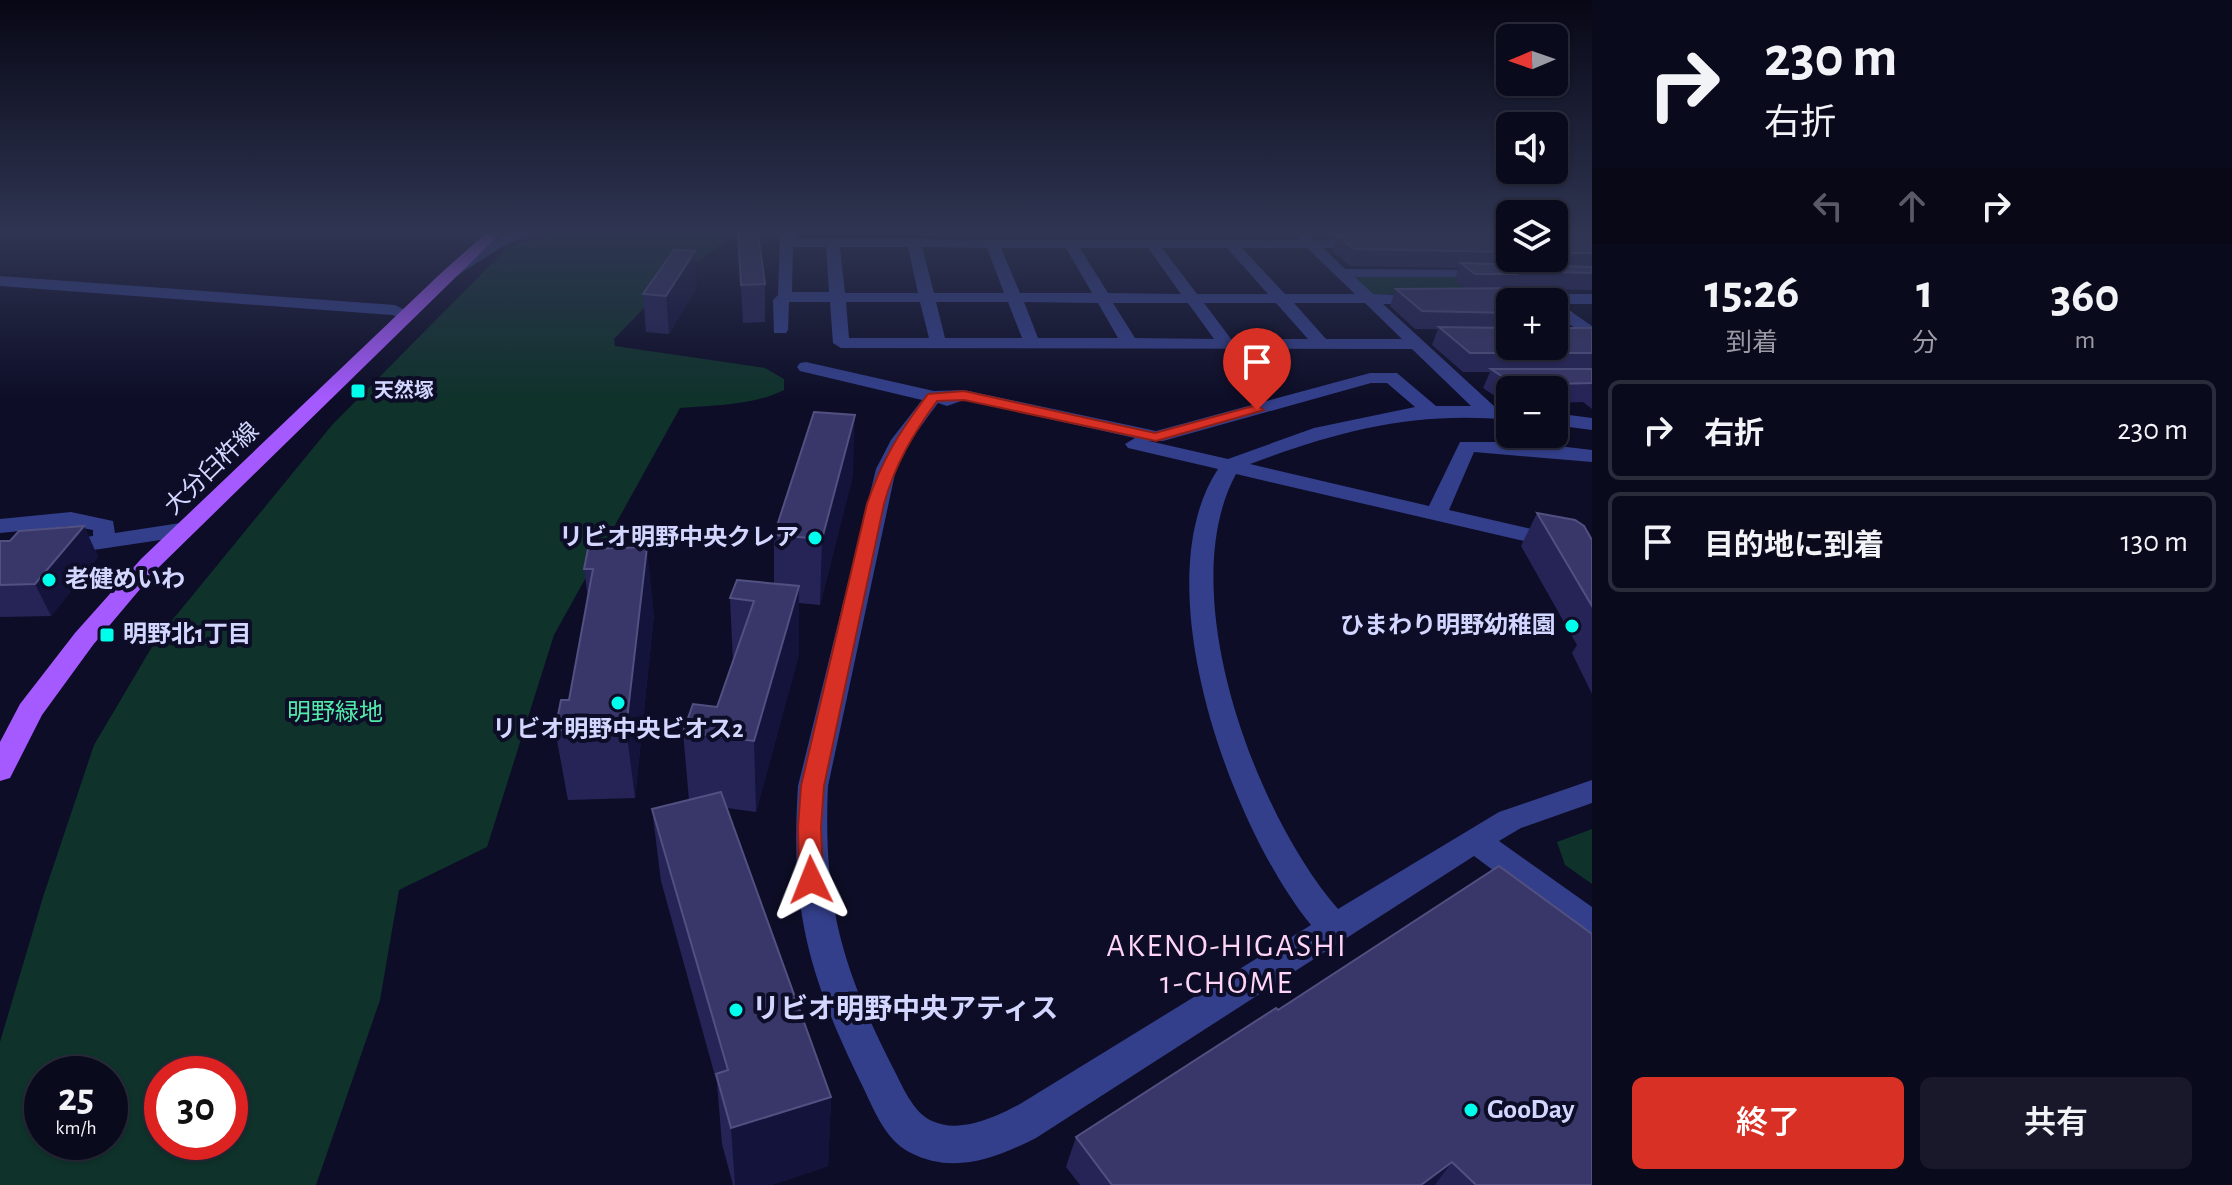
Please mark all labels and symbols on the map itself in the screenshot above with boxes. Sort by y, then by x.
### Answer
north arrow [1496,24,1568,96]
pin [1223,328,1291,410]
place label: 天然塚 [374,379,434,401]
marker: 天然塚 [349,382,367,400]
street label: 大分臼杵線 [159,417,263,519]
place label: リビオ明野中央クレア [559,524,799,550]
marker: リビオ明野中央クレア [806,529,824,547]
place label: 老健めいわ [65,566,185,592]
marker: 老健めいわ [40,571,58,589]
place label: ひまわり明野幼稚園 [1340,612,1556,638]
marker: ひまわり明野幼稚園 [1563,617,1581,635]
place label: 明野北1丁目 [123,621,252,647]
marker: 明野北1丁目 [98,626,116,644]
marker: リビオ明野中央ビオス2 [609,694,627,712]
park label: 明野緑地 [287,699,383,725]
place label: リビオ明野中央ビオス2 [492,716,744,742]
position arrow [769,838,853,922]
district label: AKENO-HIGASHI 1-CHOME [1106,930,1348,999]
place label: リビオ明野中央アティス [752,994,1058,1024]
marker: リビオ明野中央アティス [727,1001,745,1019]
speed limit sign: 30 [144,1056,248,1160]
place label: GooDay [1487,1096,1575,1124]
marker: GooDay [1462,1101,1480,1119]

